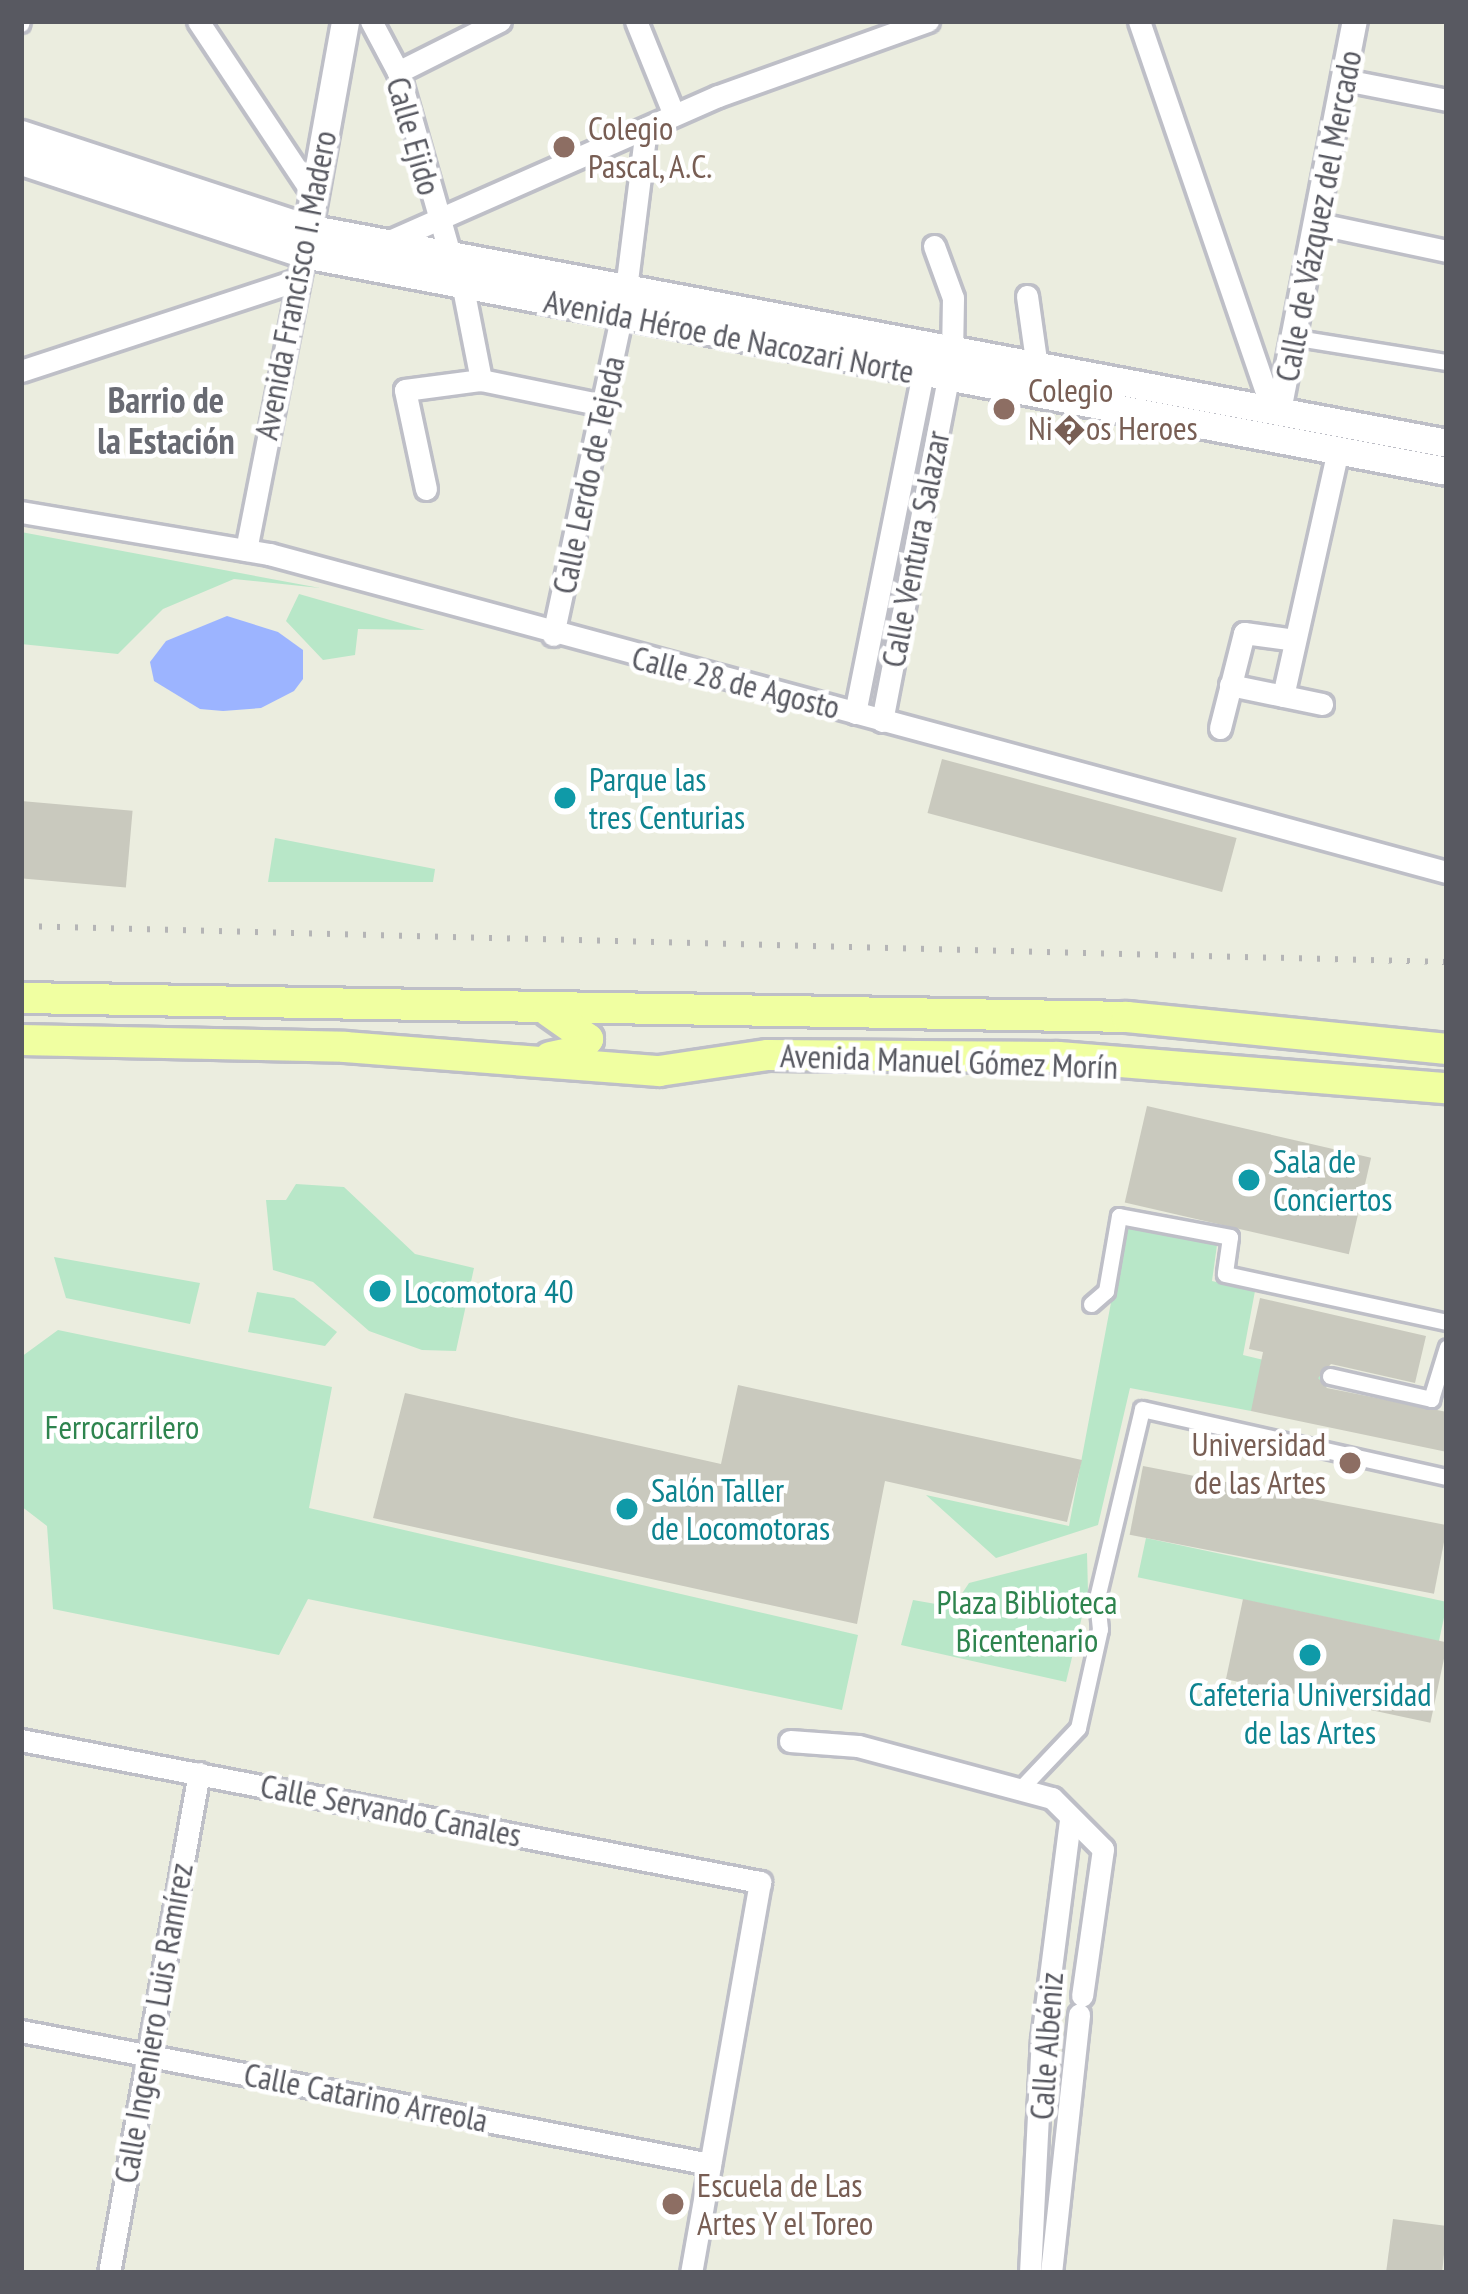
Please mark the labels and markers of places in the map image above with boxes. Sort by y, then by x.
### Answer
place label: Colegio Pascal, A.C. [588,108,715,186]
marker: Colegio Pascal, A.C. [551,134,577,160]
place label: Colegio Ni�os Heroes [1028,370,1198,448]
marker: Colegio Ni�os Heroes [991,396,1017,422]
place label: Parque las tres Centurias [589,759,745,837]
marker: Parque las tres Centurias [552,785,578,811]
place label: Sala de Conciertos [1273,1141,1393,1219]
marker: Sala de Conciertos [1236,1167,1262,1193]
place label: Locomotora 40 [404,1271,574,1311]
marker: Locomotora 40 [367,1278,393,1304]
place label: Universidad de las Artes [1192,1424,1326,1502]
marker: Universidad de las Artes [1337,1450,1363,1476]
place label: Salón Taller de Locomotoras [651,1470,830,1548]
marker: Salón Taller de Locomotoras [614,1496,640,1522]
marker: Cafeteria Universidad de las Artes [1297,1642,1323,1668]
place label: Cafeteria Universidad de las Artes [1189,1674,1431,1752]
place label: Escuela de Las Artes Y el Toreo [697,2165,876,2243]
marker: Escuela de Las Artes Y el Toreo [660,2191,686,2217]

